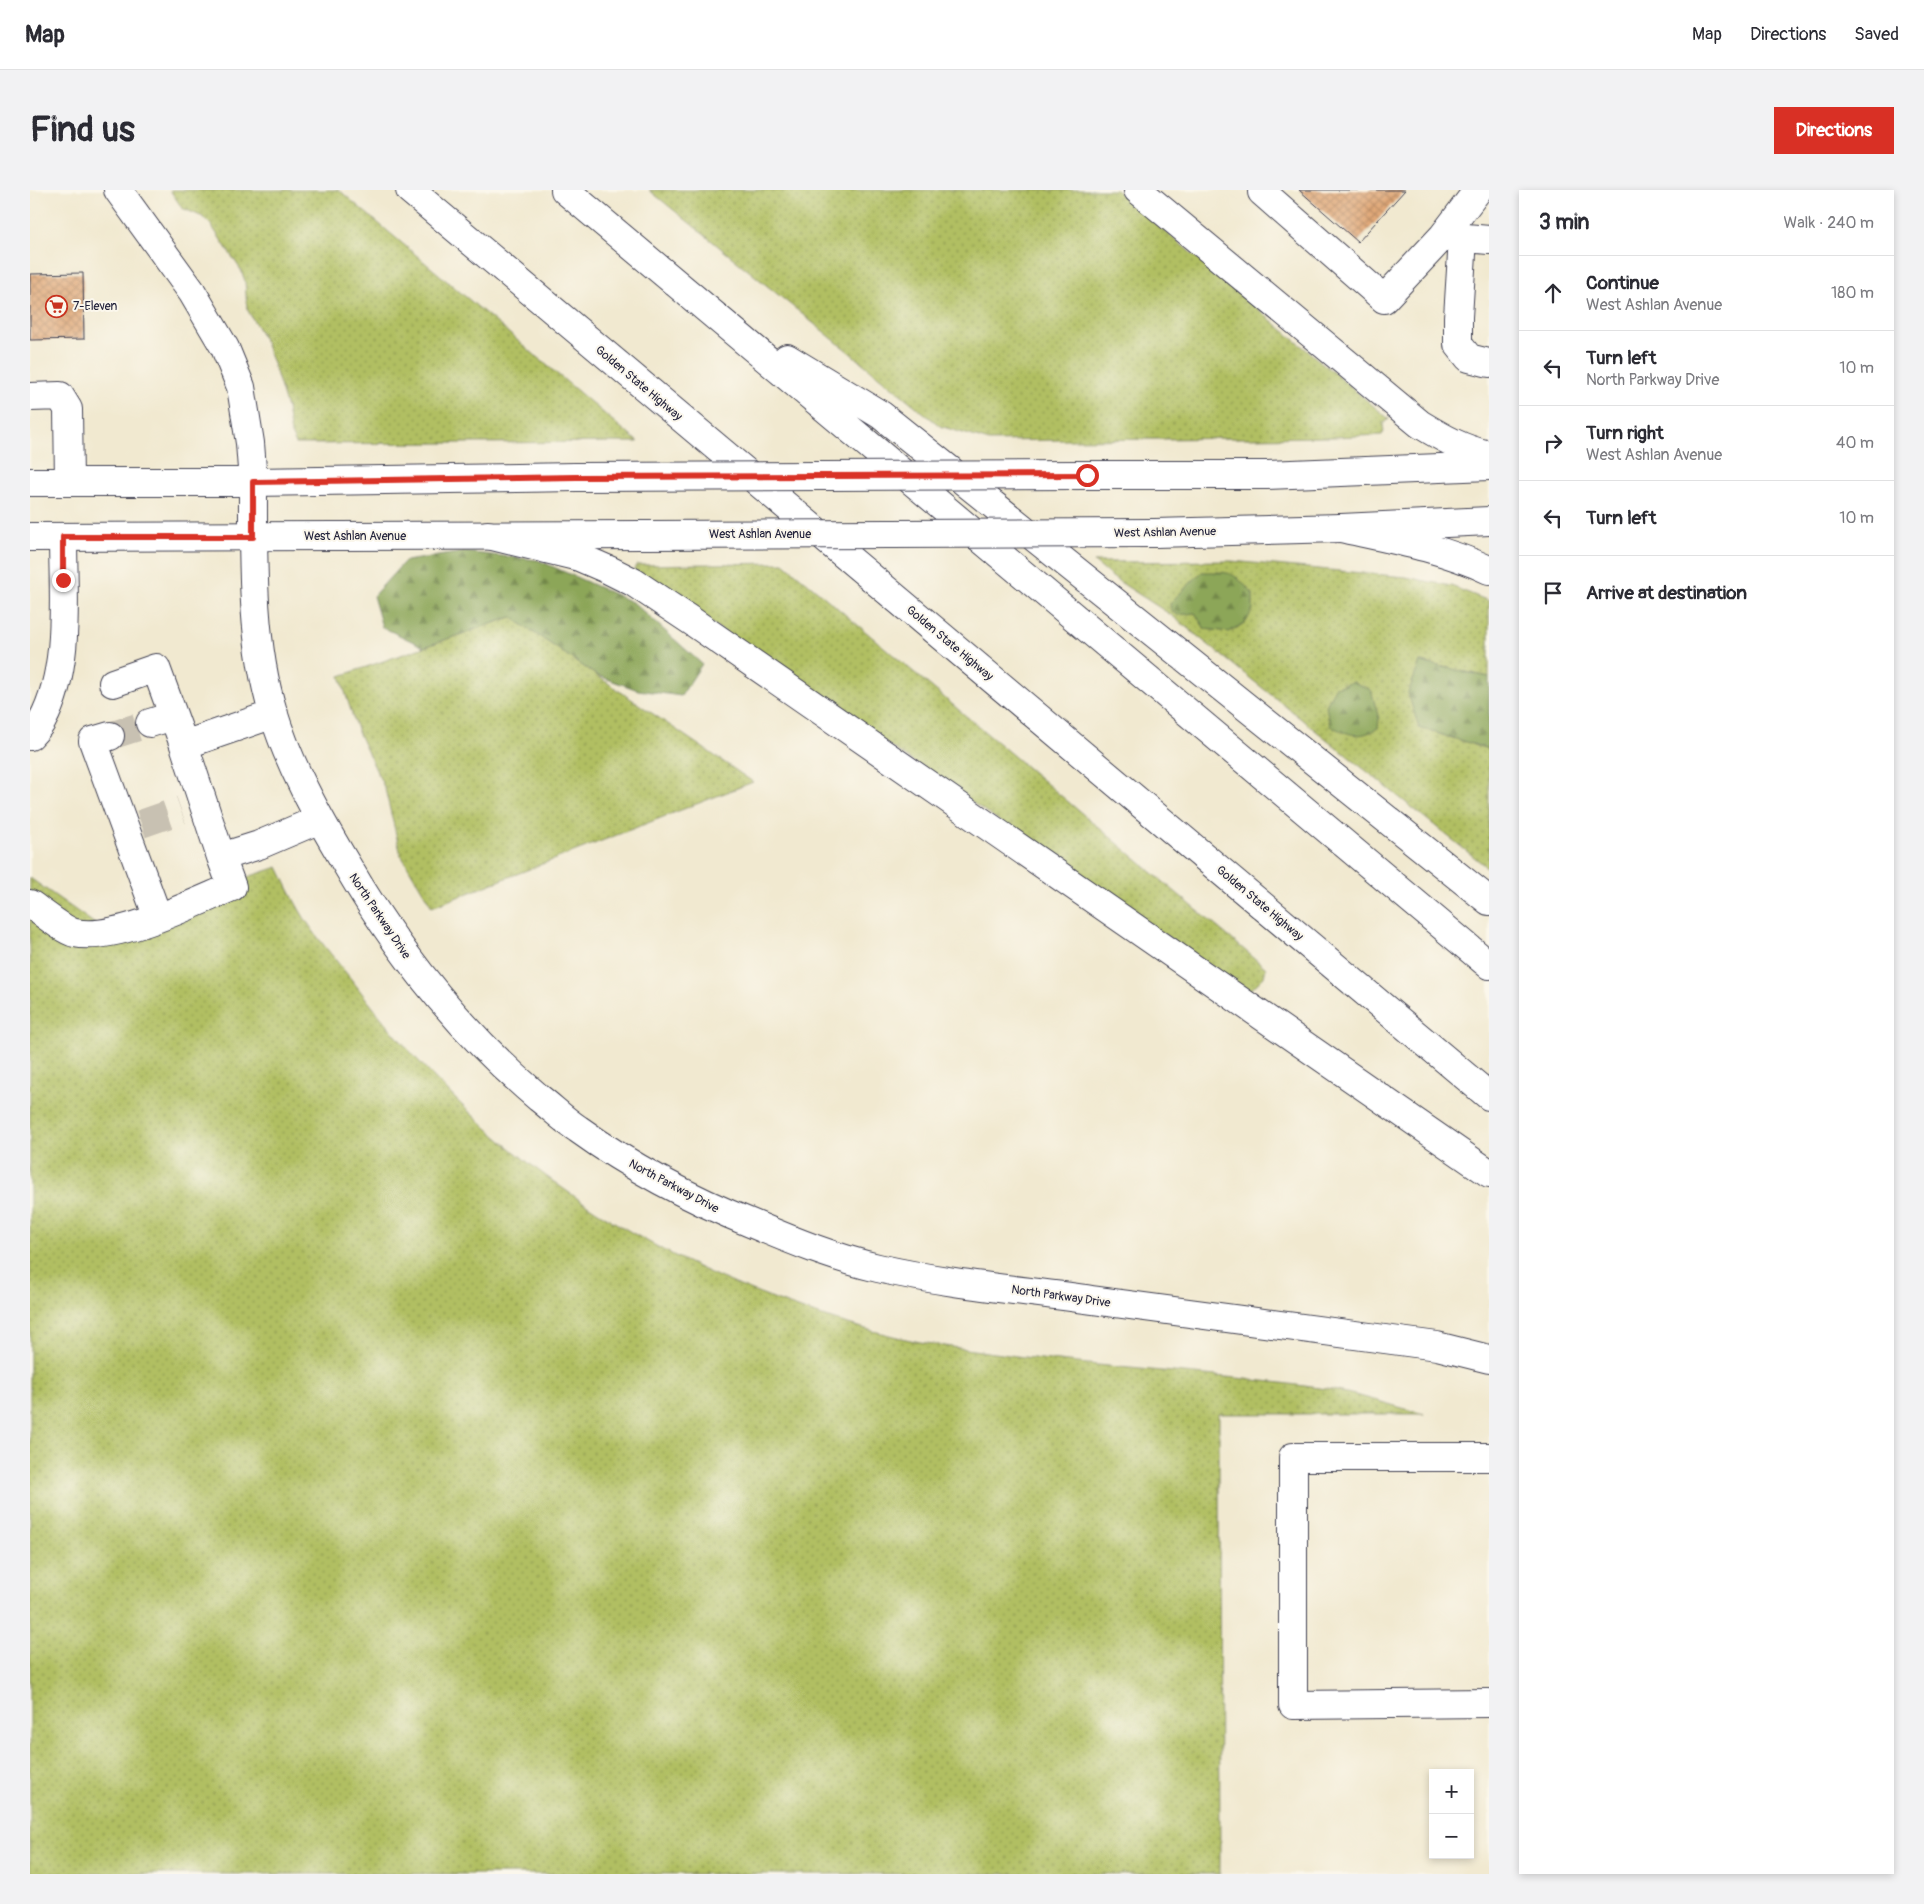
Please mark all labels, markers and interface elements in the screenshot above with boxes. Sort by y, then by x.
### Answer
text: Map [25,20,65,49]
text: Map [1692,23,1722,46]
text: Directions [1750,23,1826,46]
text: Saved [1854,23,1899,46]
button: Directions [1774,107,1894,154]
text: Find us [30,108,135,152]
text: 3 min [1539,209,1589,236]
text: Walk · 240 m [1783,213,1874,233]
text: Continue [1586,271,1659,295]
icon: ahead [1539,279,1567,307]
text: 180 m [1831,283,1874,303]
supermarket icon: 7-Eleven [45,294,69,318]
text: West Ashlan Avenue [1586,295,1722,315]
place label: 7-Eleven [73,299,118,314]
street label: Golden State Highway [592,343,685,424]
text: Turn left [1586,346,1656,370]
icon: left [1539,354,1567,382]
text: 10 m [1839,358,1874,378]
text: North Parkway Drive [1586,370,1719,390]
text: Turn right [1586,421,1664,445]
icon: right [1539,429,1567,457]
text: 40 m [1836,433,1874,453]
text: West Ashlan Avenue [1586,445,1722,465]
route start [1076,464,1099,487]
icon: left [1539,504,1567,532]
text: Turn left [1586,506,1656,530]
text: 10 m [1839,508,1874,528]
street label: West Ashlan Avenue [1114,524,1216,541]
street label: West Ashlan Avenue [709,527,811,542]
street label: West Ashlan Avenue [304,529,406,544]
route end [52,569,75,592]
icon: arrive [1539,579,1567,607]
text: Arrive at destination [1586,581,1747,605]
street label: Golden State Highway [903,603,996,684]
street label: Golden State Highway [1213,863,1306,944]
street label: North Parkway Drive [345,871,414,962]
street label: North Parkway Drive [626,1156,721,1217]
street label: North Parkway Drive [1010,1282,1112,1311]
map controls [1429,1769,1474,1859]
button: + [1429,1769,1474,1814]
button: − [1429,1814,1474,1859]

